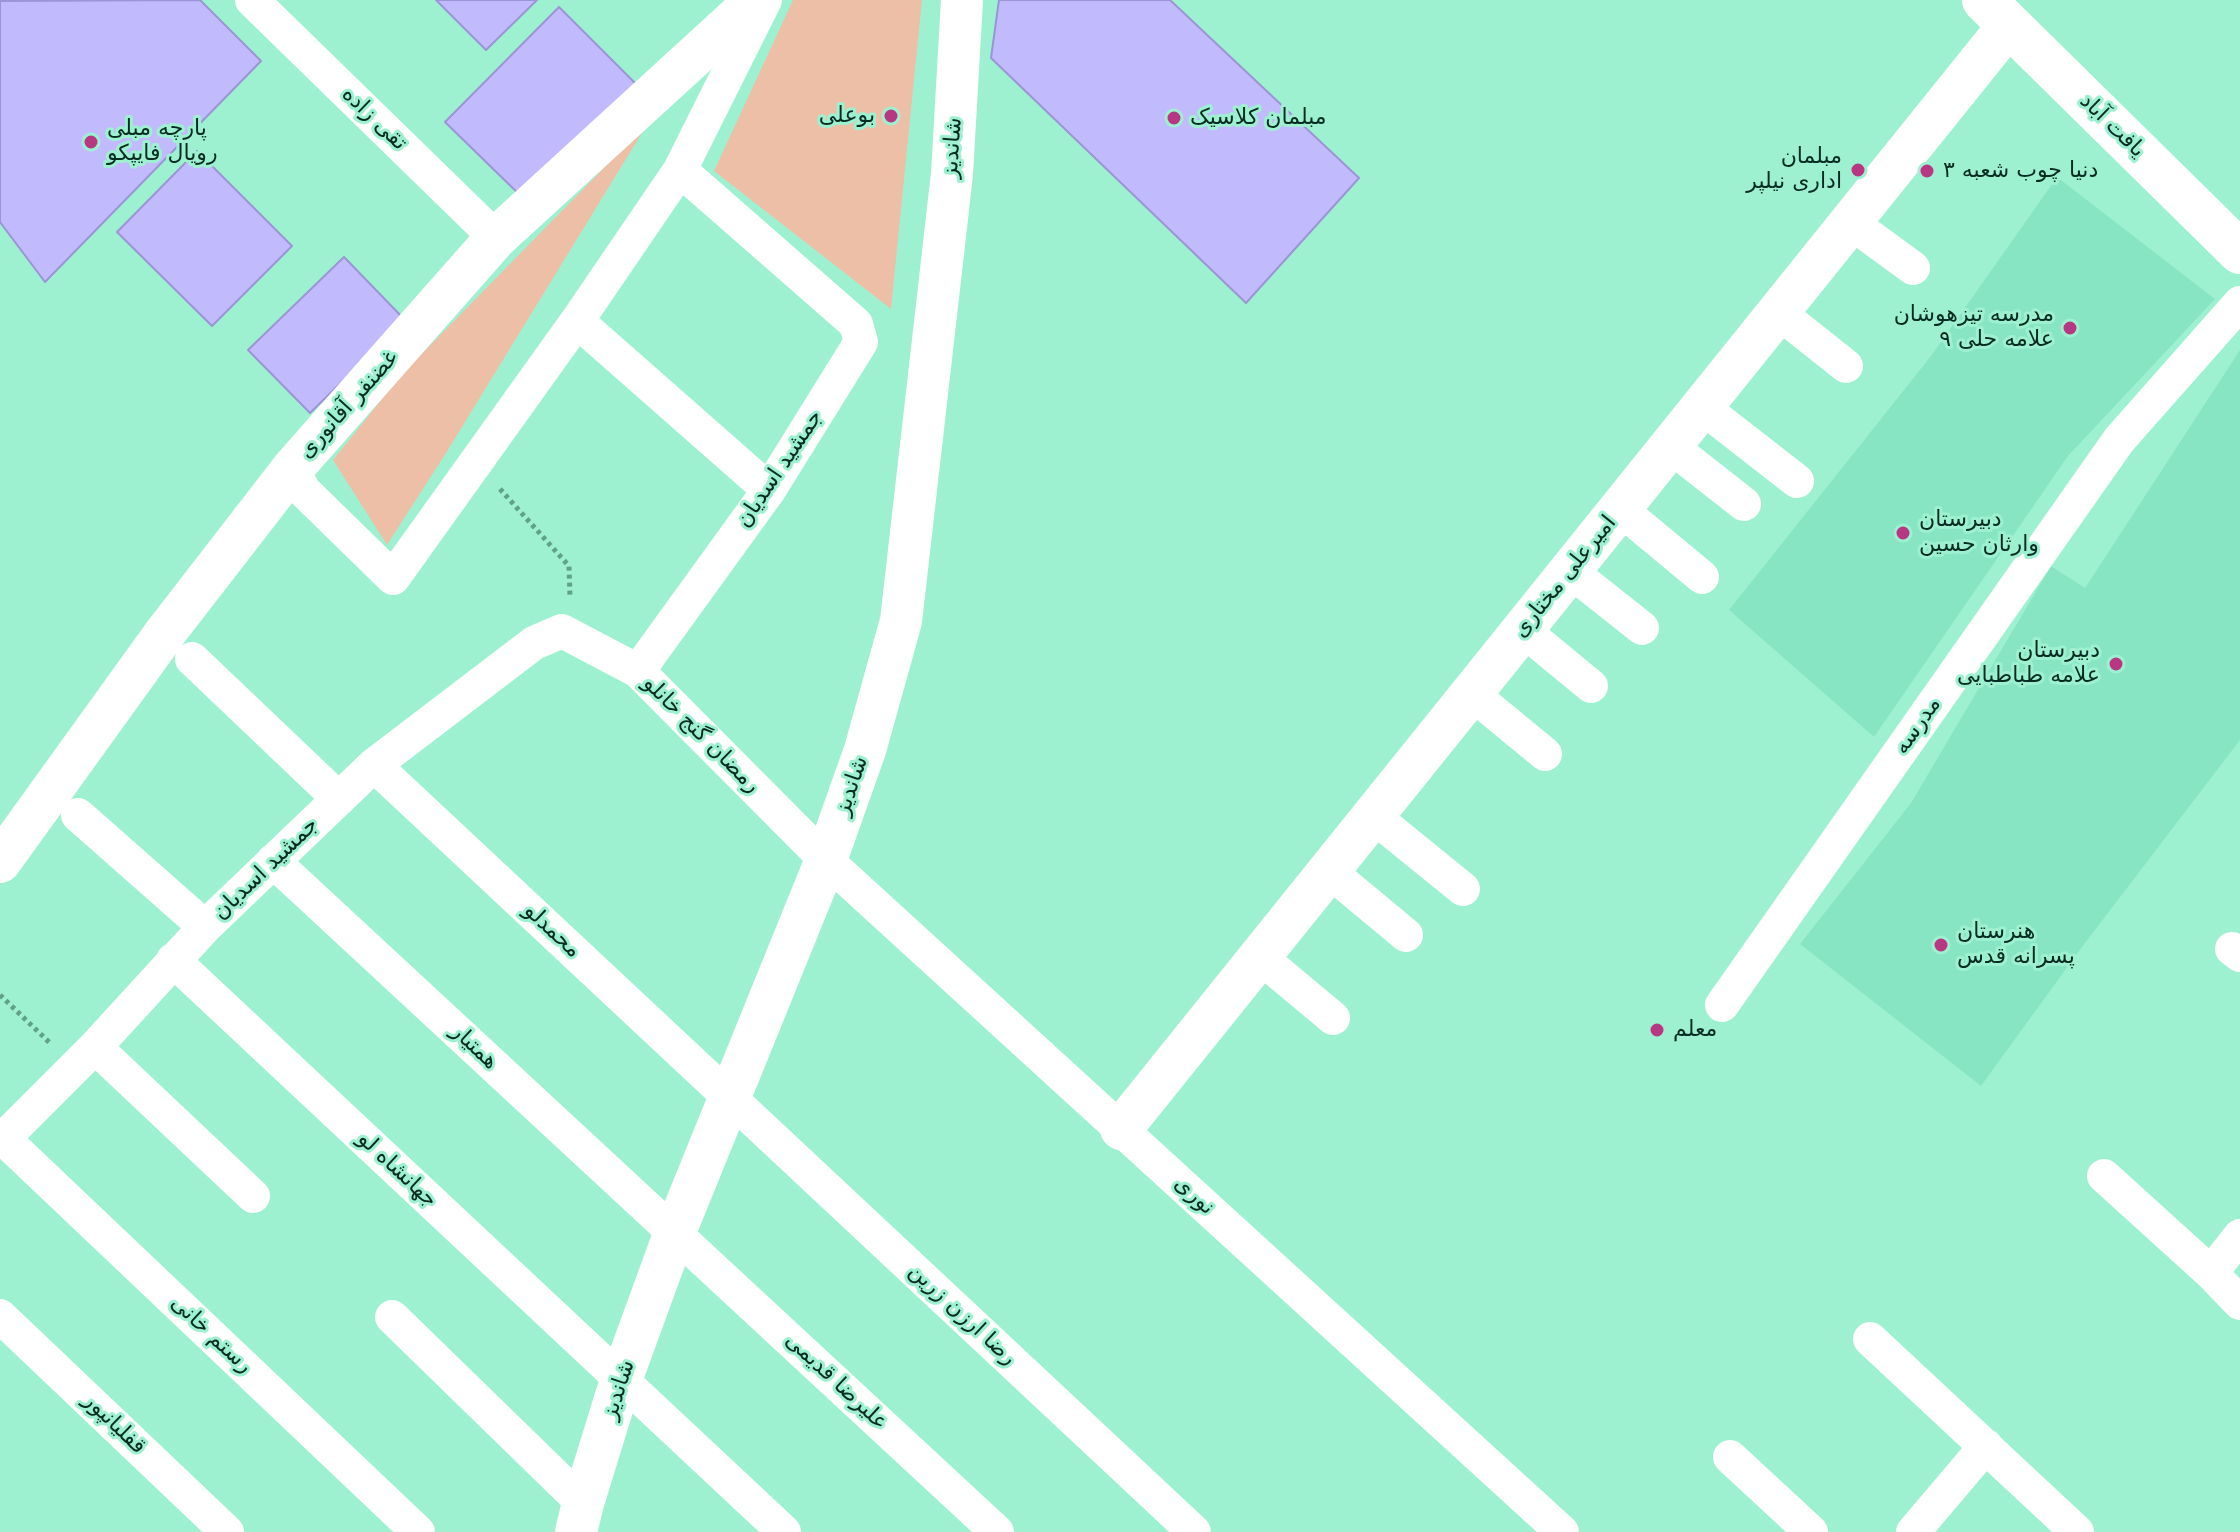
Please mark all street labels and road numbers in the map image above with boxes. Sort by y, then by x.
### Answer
street label: تقی زاده [336,81,412,157]
street label: یافت آباد [2074,88,2150,164]
street label: شاندیز [938,117,968,179]
street label: غضنفر آقانوری [294,346,404,464]
street label: جمشید اسدیان [731,405,829,533]
street label: امیرعلی مختاری [1508,511,1622,643]
street label: رمضان گنج خانلو [637,671,765,799]
street label: مدرسه [1889,692,1947,760]
street label: شاندیز [830,753,874,819]
street label: جمشید اسدیان [208,812,324,926]
street label: محمدلو [518,898,586,964]
street label: همتیار [445,1019,503,1075]
street label: جهانشاه لو [352,1126,442,1214]
street label: نوری [1168,1171,1220,1221]
street label: رضا ارزن زرین [903,1258,1021,1372]
street label: رستم خانی [165,1291,257,1379]
street label: علیرضا قدیمی [779,1328,893,1436]
street label: شاندیز [597,1357,641,1423]
street label: قفلیانپور [77,1388,151,1460]

